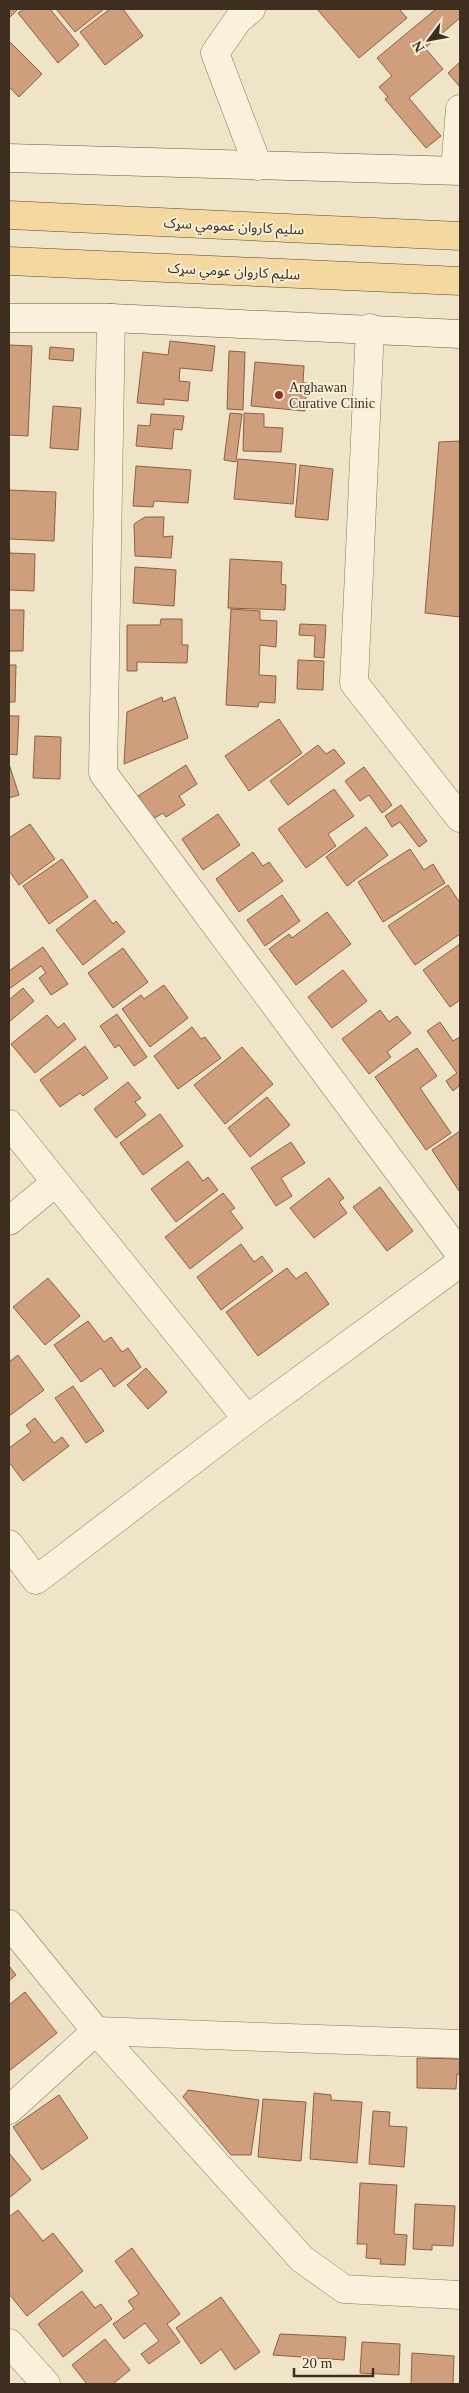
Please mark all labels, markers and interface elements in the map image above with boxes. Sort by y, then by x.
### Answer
north arrow [404,15,454,65]
text: N [409,38,427,55]
street label: سلیم کاروان عمومي سړک [163,215,305,241]
street label: سلیم کاروان عومي سړک [167,261,301,286]
place label: Arghawan Curative Clinic [289,380,375,411]
marker: Arghawan Curative Clinic [273,389,285,401]
scale bar [294,2346,373,2378]
text: 20 m [302,2355,333,2371]

